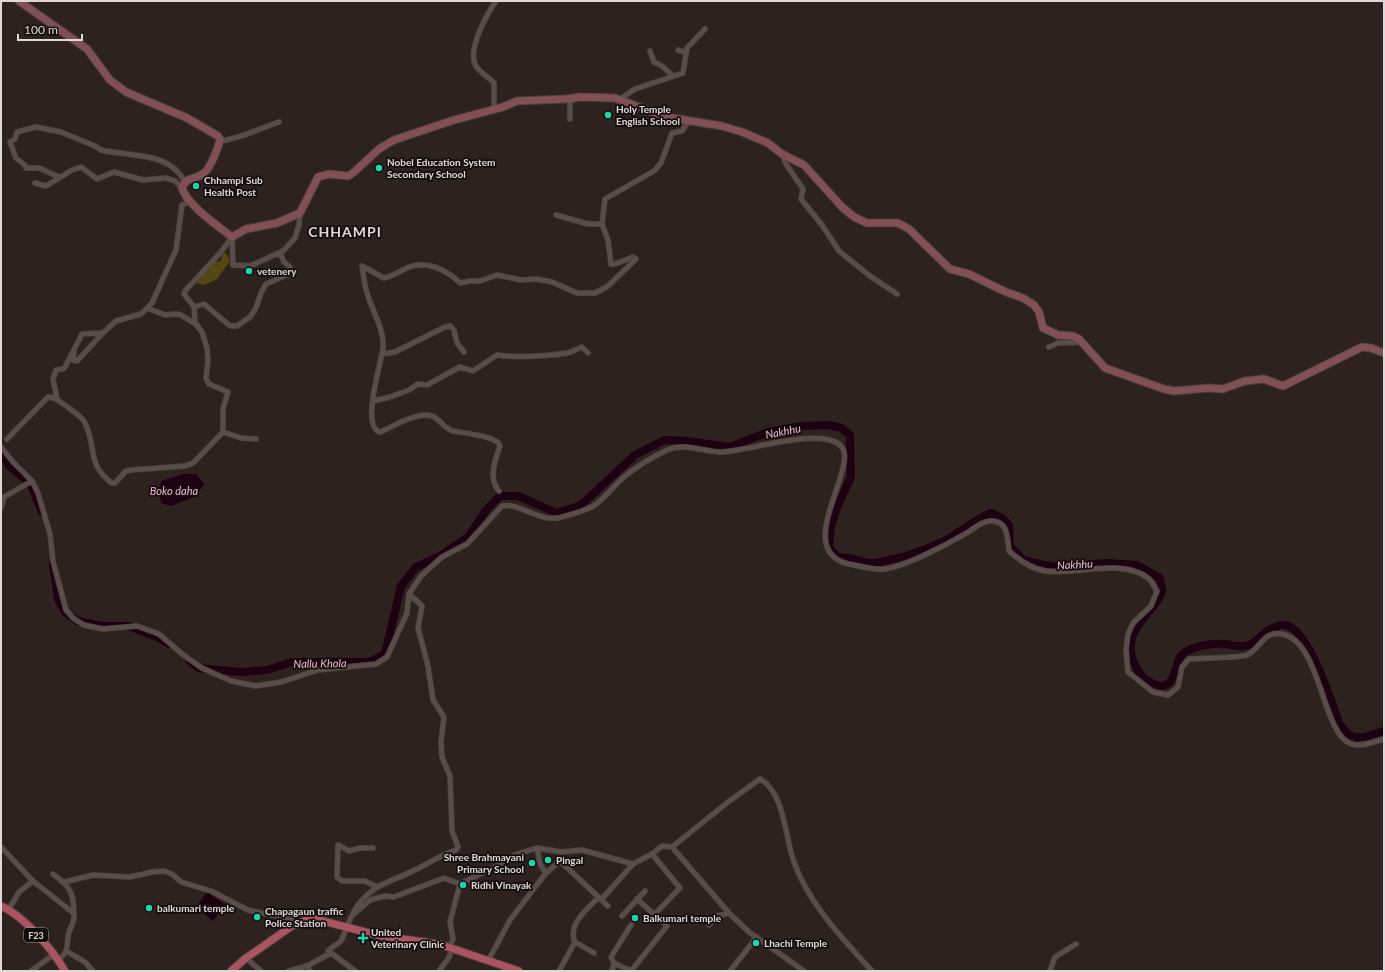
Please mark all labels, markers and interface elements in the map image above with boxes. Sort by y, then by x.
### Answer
scale bar [18,16,82,42]
text: 100 m [24,22,58,37]
place label: Holy Temple English School [616,103,680,127]
marker: Holy Temple English School [603,110,613,120]
place label: Nobel Education System Secondary School [387,156,495,180]
marker: Nobel Education System Secondary School [374,163,384,173]
place label: Chhampi Sub Health Post [204,174,263,198]
marker: Chhampi Sub Health Post [191,181,201,191]
district label: CHHAMPI [308,223,382,240]
place label: vetenery [257,265,297,277]
marker: vetenery [244,266,254,276]
water label: Nakhhu [764,421,802,441]
water label: Boko daha [150,484,199,497]
water label: Nakhhu [1057,557,1093,571]
water label: Nallu Khola [293,656,347,670]
place label: Shree Brahmayani Primary School [444,851,524,875]
place label: Pingal [556,854,583,866]
marker: Pingal [543,855,553,865]
marker: Shree Brahmayani Primary School [527,858,537,868]
place label: Ridhi Vinayak [471,879,532,891]
marker: Ridhi Vinayak [458,880,468,890]
place label: balkumari temple [157,902,235,914]
marker: balkumari temple [144,903,154,913]
place label: Chapagaun traffic Police Station [265,905,344,929]
marker: Chapagaun traffic Police Station [252,912,262,922]
place label: Balkumari temple [643,912,722,924]
marker: Balkumari temple [630,913,640,923]
place label: United Veterinary Clinic [370,926,444,950]
road number: F23 [24,928,48,942]
marker: United Veterinary Clinic [358,933,368,943]
place label: Lhachi Temple [764,937,828,949]
marker: Lhachi Temple [751,938,761,948]

